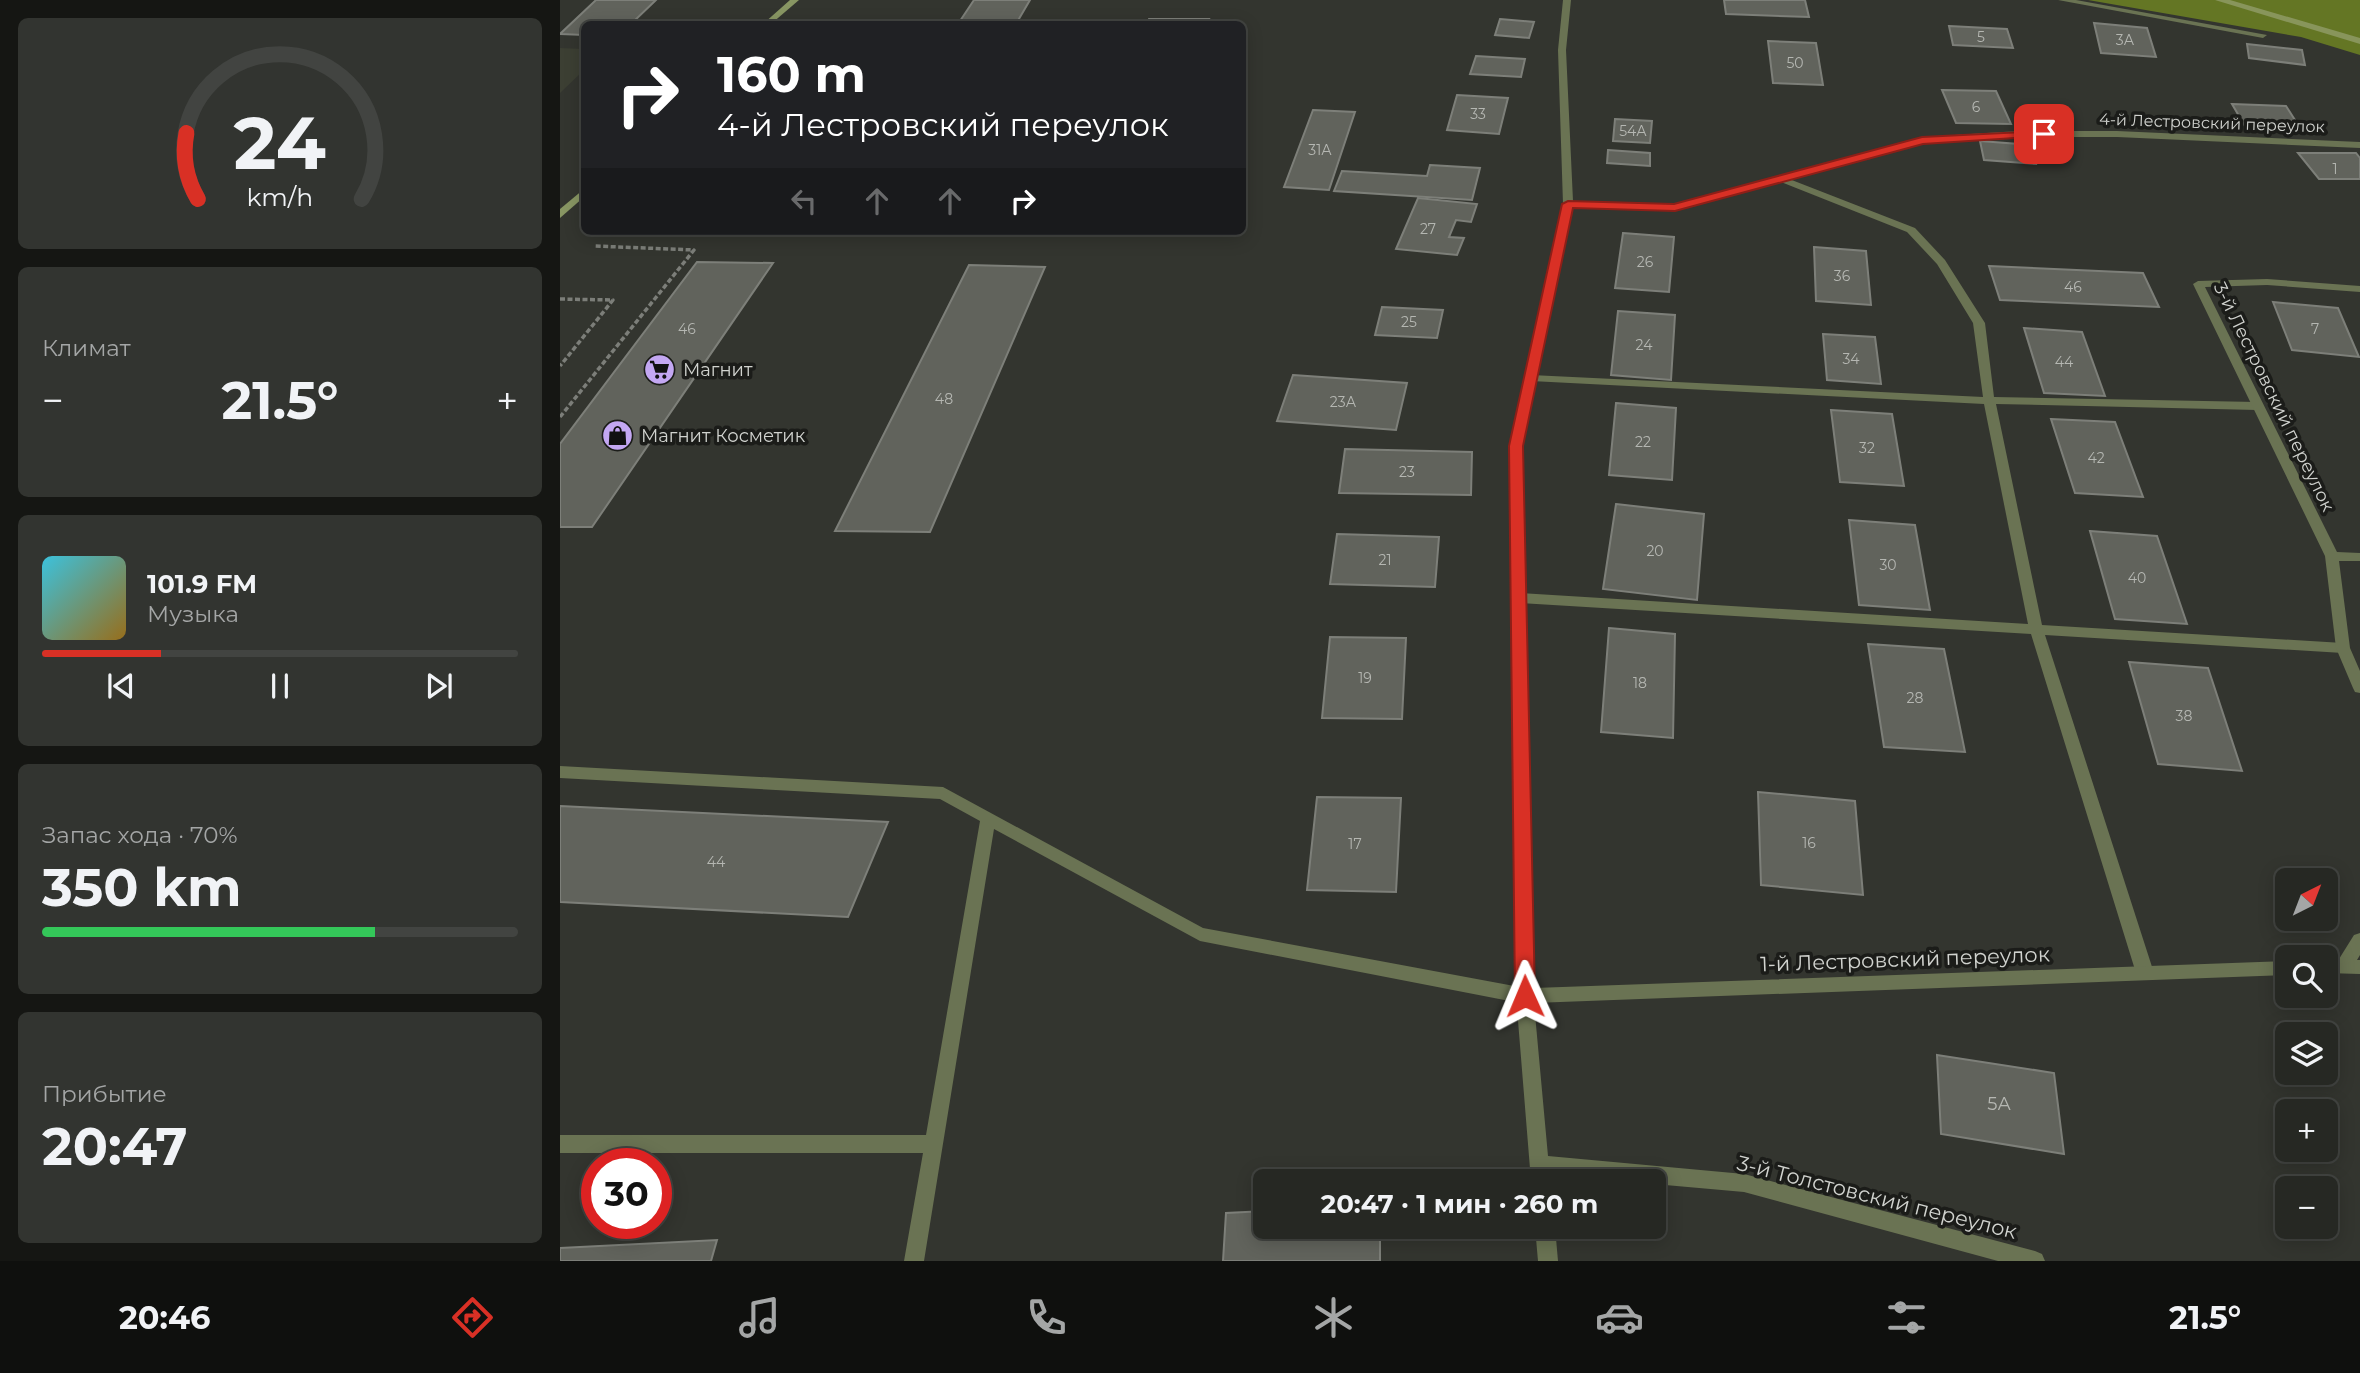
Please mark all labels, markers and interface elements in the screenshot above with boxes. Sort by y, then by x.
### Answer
house number: 5 [1977,28,1985,46]
house number: 3А [2116,31,2135,49]
text: 160 m [717,45,866,104]
icon: right [602,49,693,140]
house number: 50 [1786,54,1804,72]
house number: 6 [1972,98,1981,116]
text: 24 [234,100,326,188]
pin [2014,104,2074,164]
text: 4-й Лестровский переулок [717,105,1169,144]
house number: 33 [1470,105,1486,123]
street label: 4-й Лестровский переулок [2099,110,2326,136]
icon: arrive [2025,115,2063,153]
house number: 54А [1619,122,1647,140]
house number: 31А [1308,141,1332,159]
house number: 1 [2332,160,2338,178]
text: km/h [247,182,313,212]
icon: left [785,182,823,220]
icon: ahead [858,182,896,220]
icon: ahead [931,182,969,220]
icon: right [1004,182,1042,220]
house number: 27 [1420,220,1436,238]
house number: 26 [1637,253,1654,271]
house number: 36 [1834,267,1851,285]
house number: 46 [2064,278,2082,296]
street label: 3-й Лестровский переулок [2209,279,2339,516]
house number: 25 [1401,313,1417,331]
house number: 46 [678,320,696,338]
house number: 7 [2311,320,2319,338]
text: Климат [42,334,131,362]
house number: 24 [1636,336,1653,354]
house number: 34 [1842,350,1860,368]
supermarket icon: Магнит [643,353,677,387]
house number: 44 [2055,353,2074,371]
place label: Магнит [683,359,753,381]
text: 21.5° [221,369,339,432]
text: − [42,377,64,424]
text: + [496,377,518,424]
house number: 48 [935,390,953,408]
house number: 23А [1330,393,1357,411]
shop icon: Магнит Косметик [601,419,635,453]
place label: Магнит Косметик [641,425,806,447]
house number: 22 [1635,433,1651,451]
house number: 32 [1859,439,1875,457]
house number: 42 [2087,449,2105,467]
house number: 23 [1399,463,1415,481]
house number: 20 [1646,542,1664,560]
house number: 21 [1378,551,1392,569]
house number: 30 [1879,556,1897,574]
text: 101.9 FM [147,568,257,600]
house number: 40 [2128,569,2146,587]
text: Музыка [147,600,239,628]
icon: previous [102,667,140,705]
icon: pause [261,667,299,705]
icon: next [420,667,458,705]
house number: 19 [1358,669,1372,687]
house number: 18 [1633,674,1647,692]
house number: 28 [1907,689,1924,707]
house number: 38 [2176,707,2192,725]
text: Запас хода · 70% [42,821,237,849]
house number: 16 [1802,834,1816,852]
house number: 17 [1348,835,1362,853]
house number: 44 [707,853,726,871]
text: 350 km [42,856,242,919]
north arrow [2275,868,2338,931]
map controls [2275,868,2338,1239]
street label: 1-й Лестровский переулок [1760,941,2050,977]
button: search [2275,945,2338,1008]
position arrow [1488,959,1562,1033]
button: layers [2275,1022,2338,1085]
text: Прибытие [42,1080,167,1108]
house number: 5А [1987,1093,2011,1115]
button: + [2275,1099,2338,1162]
text: 20:47 [42,1115,188,1178]
speed limit sign: 30 [581,1148,672,1239]
street label: 3-й Толстовский переулок [1734,1150,2020,1244]
button: − [2275,1176,2338,1239]
text: 20:47 · 1 мин · 260 m [1321,1188,1598,1220]
icon: directions [448,1293,497,1342]
icon: music [735,1293,784,1342]
icon: phone [1022,1293,1071,1342]
icon: climate [1309,1293,1358,1342]
icon: car [1595,1293,1644,1342]
icon: filters [1882,1293,1931,1342]
text: 20:46 [119,1298,210,1337]
text: 21.5° [2169,1298,2241,1337]

